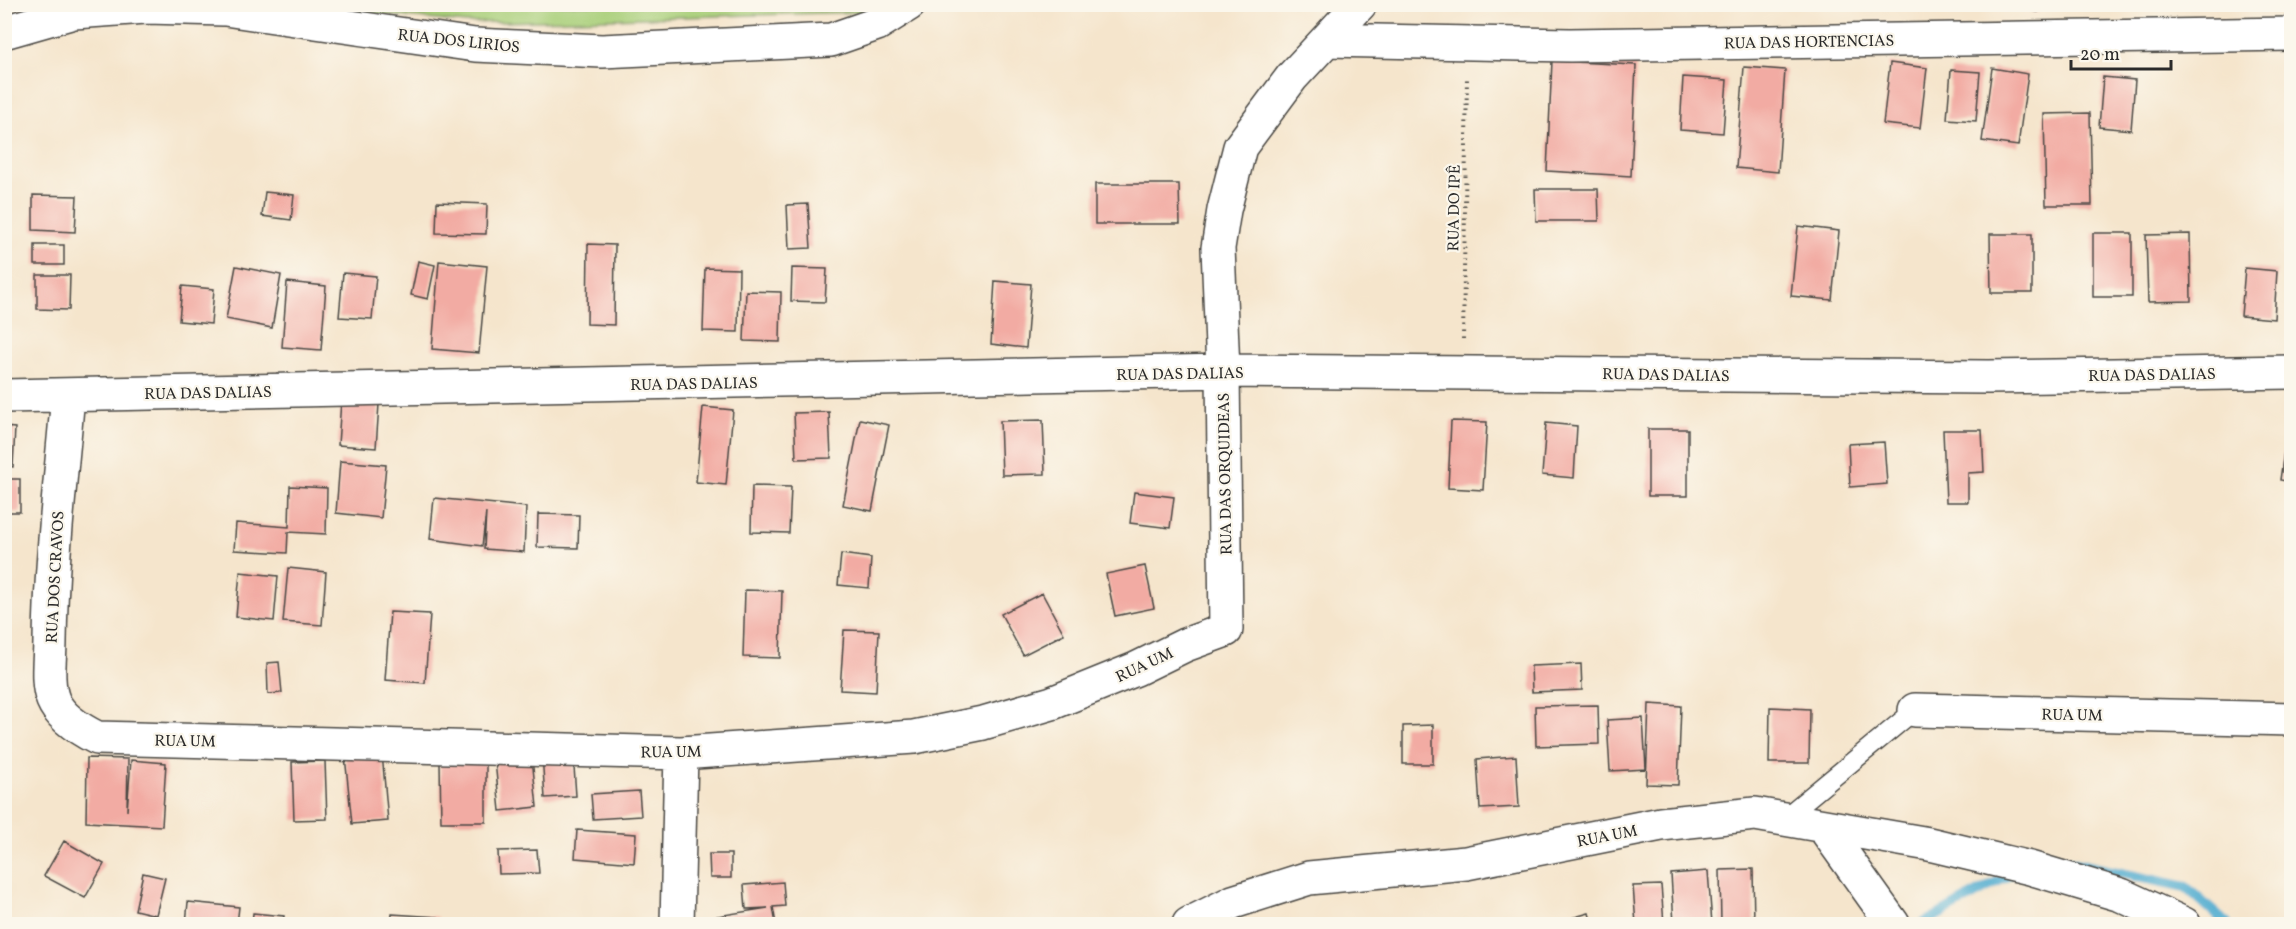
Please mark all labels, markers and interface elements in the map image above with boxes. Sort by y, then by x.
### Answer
street label: RUA DOS LIRIOS [397,25,521,59]
street label: RUA DAS HORTENCIAS [1724,31,1894,55]
scale bar [2071,33,2172,71]
text: 20 m [2080,43,2120,68]
street label: RUA DO IPÊ [1442,164,1467,252]
street label: RUA DAS DALIAS [1116,363,1244,387]
street label: RUA DAS DALIAS [1602,364,1730,388]
street label: RUA DAS DALIAS [2088,364,2216,388]
street label: RUA DAS DALIAS [630,373,758,397]
street label: RUA DAS DALIAS [144,382,272,406]
street label: RUA DAS ORQUIDEAS [1214,393,1238,555]
street label: RUA DOS CRAVOS [42,510,70,644]
street label: RUA UM [1112,643,1177,689]
street label: RUA UM [2041,704,2103,728]
street label: RUA UM [154,730,216,754]
street label: RUA UM [640,741,702,765]
street label: RUA UM [1575,820,1640,854]

